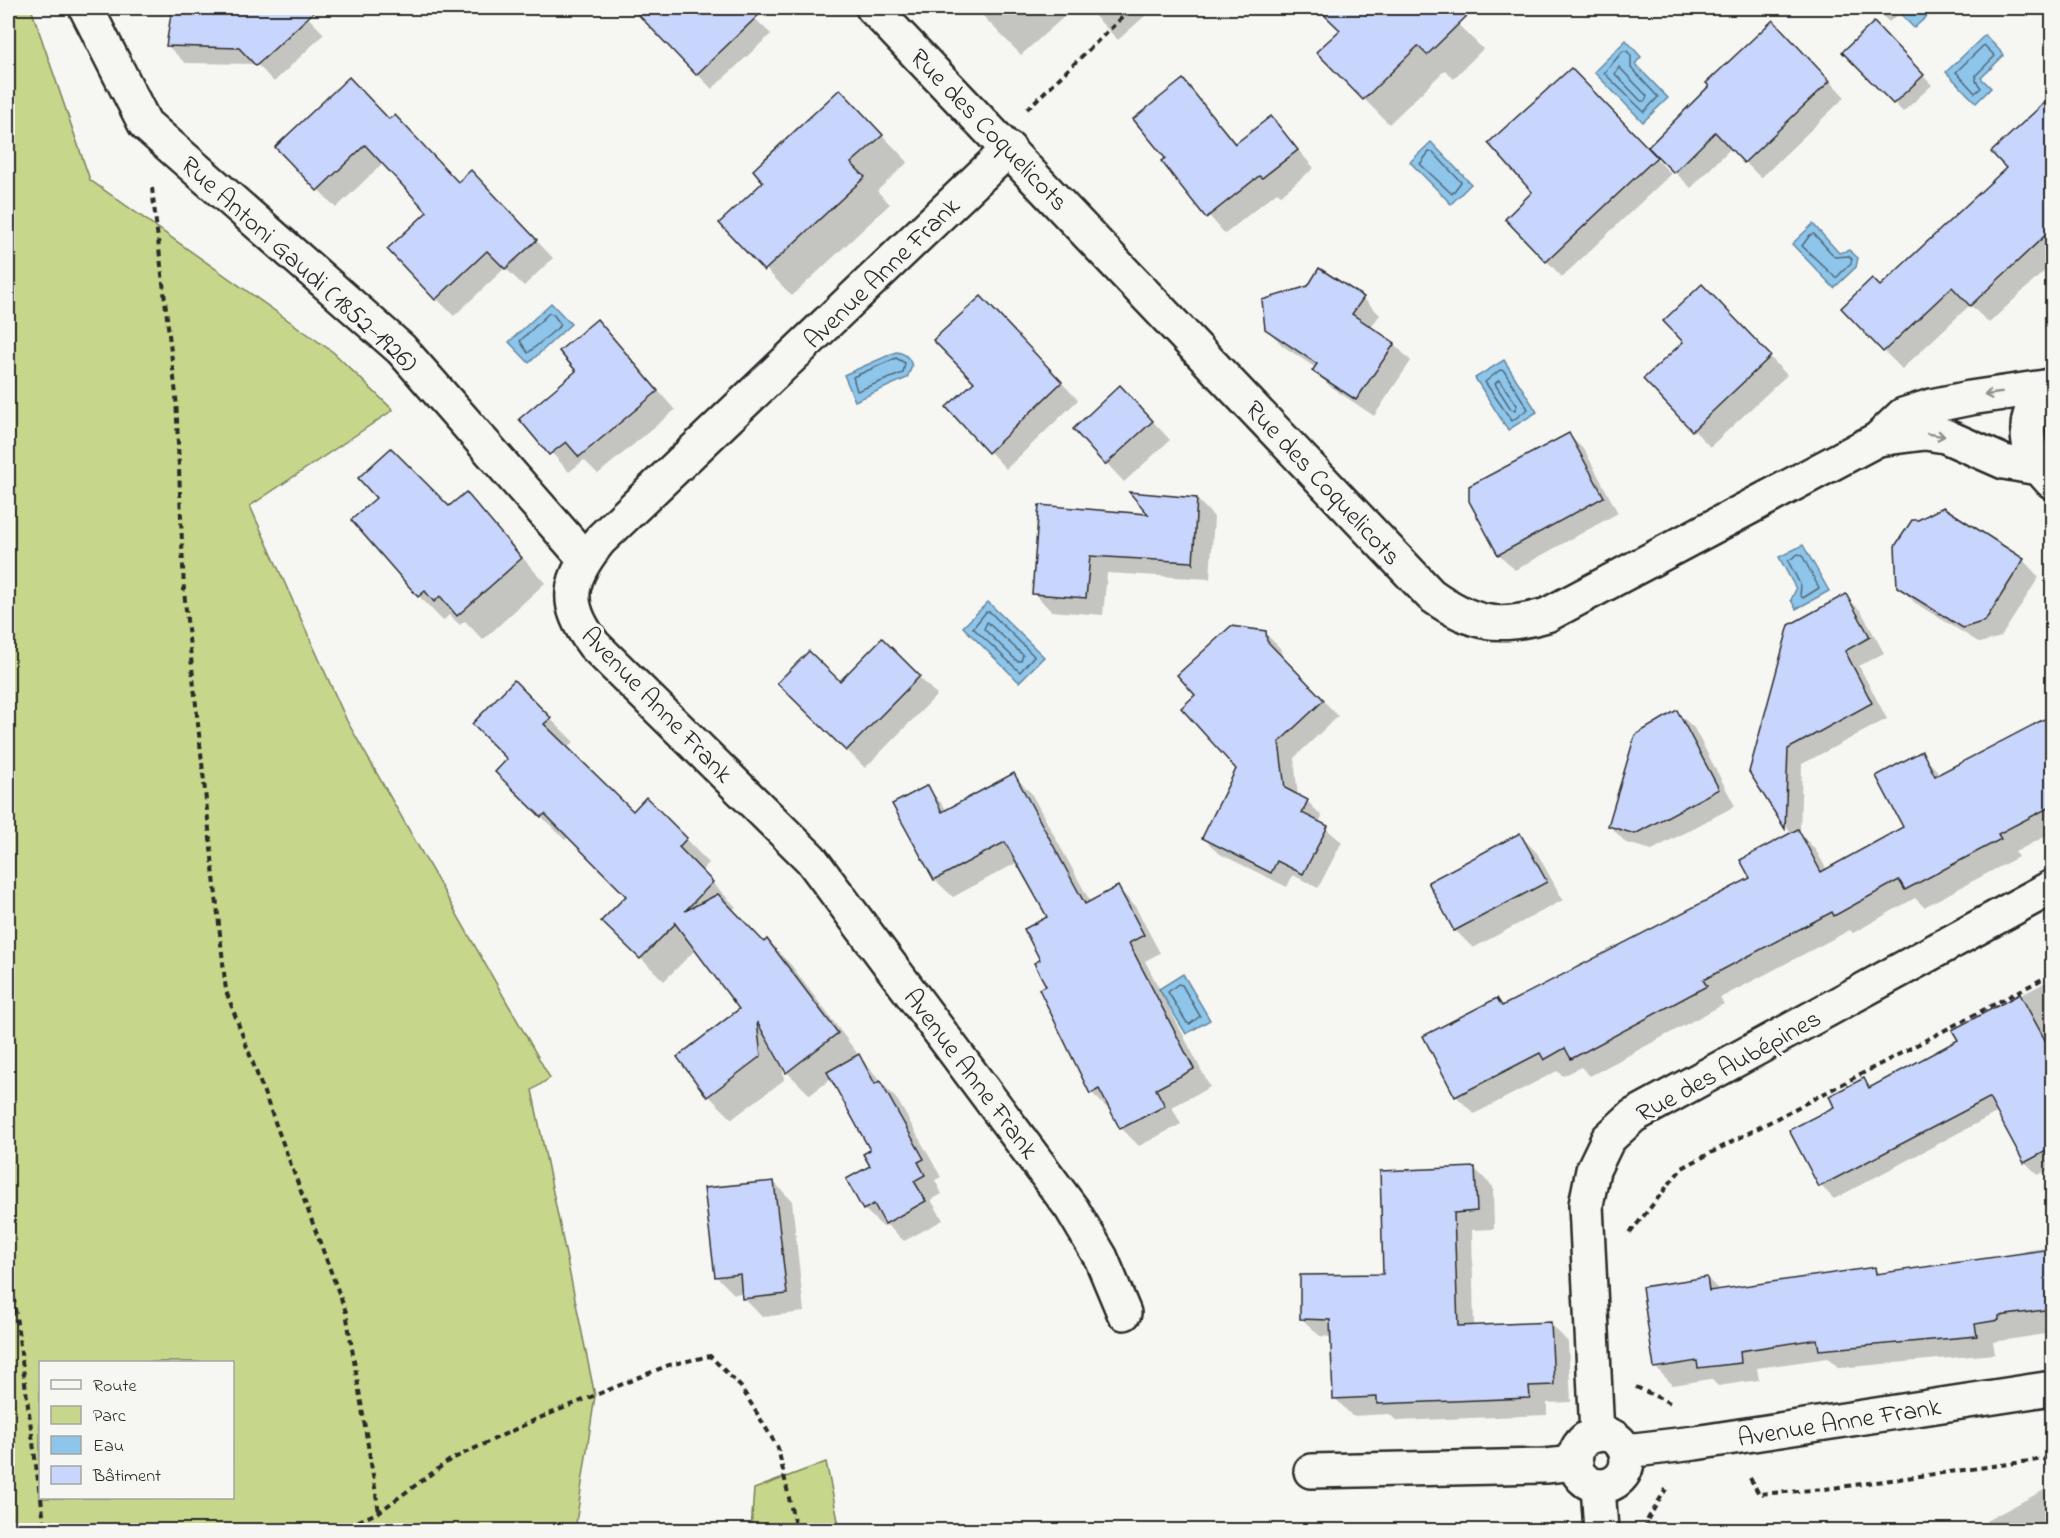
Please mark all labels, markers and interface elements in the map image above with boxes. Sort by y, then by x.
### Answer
street label: Rue des Coquelicots [900,41,1076,221]
street label: Rue Antoni Gaudi (1852-1926) [171,148,425,383]
street label: Avenue Anne Frank [796,189,970,359]
one-way arrow [1983,389,2003,400]
street label: Rue des Coquelicots [1235,393,1409,575]
one-way arrow [1925,429,1945,440]
street label: Avenue Anne Frank [571,619,741,793]
street label: Avenue Anne Frank [893,981,1047,1169]
street label: Rue des Aubépines [1630,1001,1829,1134]
legend [39,1361,234,1499]
text: Route [93,1374,138,1400]
street label: Avenue Anne Frank [1735,1389,1944,1459]
text: Parc [93,1404,126,1430]
text: Eau [93,1434,124,1460]
text: Bâtiment [92,1464,161,1490]

